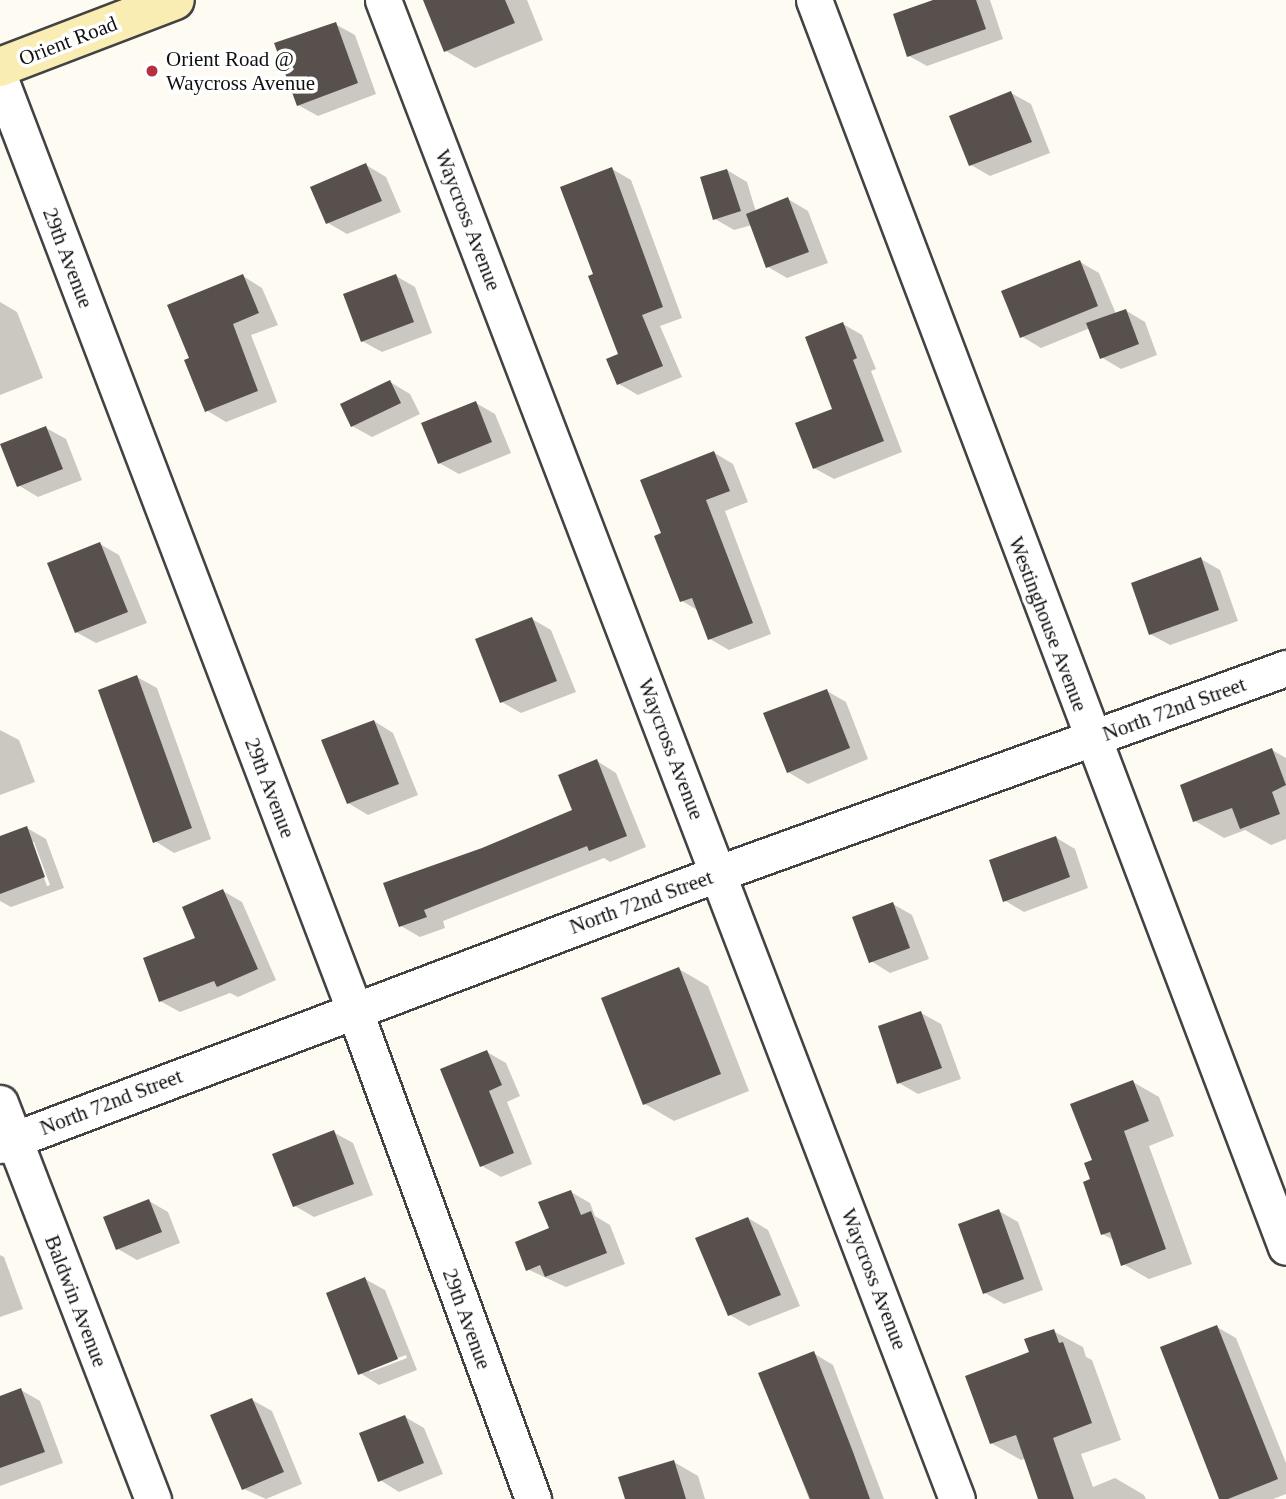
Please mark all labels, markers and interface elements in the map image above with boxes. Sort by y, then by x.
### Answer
street label: Orient Road [15,11,121,71]
place label: Orient Road @ Waycross Avenue [166,46,316,96]
marker: Orient Road @ Waycross Avenue [144,63,160,79]
street label: Waycross Avenue [429,145,507,295]
street label: 29th Avenue [37,204,99,312]
street label: Westinghouse Avenue [1003,533,1093,715]
street label: North 72nd Street [1099,671,1249,747]
street label: Waycross Avenue [632,674,710,824]
street label: 29th Avenue [239,734,301,842]
street label: North 72nd Street [566,864,716,940]
street label: North 72nd Street [36,1063,186,1141]
street label: Waycross Avenue [835,1204,913,1354]
street label: Baldwin Avenue [39,1231,113,1371]
street label: 29th Avenue [437,1265,497,1373]

